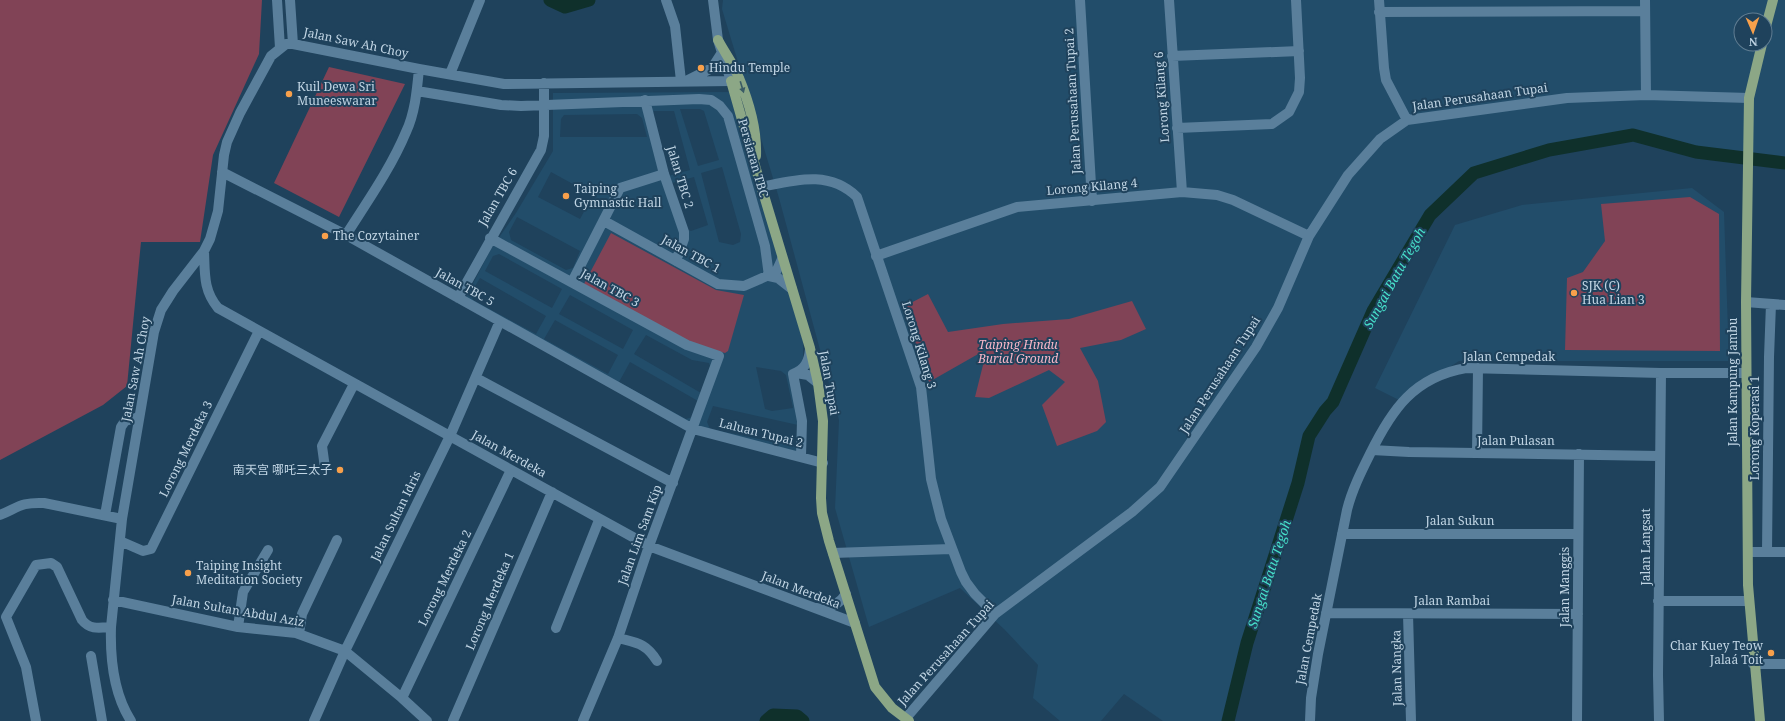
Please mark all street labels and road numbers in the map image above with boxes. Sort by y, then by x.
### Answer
street label: Jalan Saw Ah Choy [301,23,410,62]
street label: Jalan Perusahaan Tupai 2 [1060,28,1085,175]
street label: Lorong Kilang 6 [1150,51,1173,143]
street label: Jalan Perusahaan Tupai [1410,79,1549,115]
street label: Persiaran TBC [734,117,773,199]
street label: Jalan TBC 2 [663,142,698,210]
street label: Jalan TBC 6 [474,164,521,230]
street label: Lorong Kilang 4 [1046,174,1138,199]
street label: Jalan TBC 1 [658,230,724,277]
street label: Jalan TBC 5 [432,263,498,310]
street label: Jalan TBC 3 [577,264,643,311]
street label: Lorong Kilang 3 [898,299,941,391]
street label: Jalan Perusahaan Tupai [1175,313,1264,437]
street label: Jalan Saw Ah Choy [117,315,154,424]
street label: Jalan Kampung Jambu [1724,317,1741,447]
street label: Jalan Tupai [815,348,844,417]
street label: Jalan Cempedak [1462,348,1556,365]
street label: Lorong Koperasi 1 [1746,376,1763,480]
street label: Lorong Merdeka 3 [155,398,216,500]
street label: Laluan Tupai 2 [717,414,805,451]
street label: Jalan Merdeka [468,425,550,481]
street label: Jalan Pulasan [1476,432,1555,449]
street label: Jalan Sultan Idris [366,468,425,565]
street label: Jalan Lim Sam Kip [613,482,666,588]
street label: Jalan Langsat [1637,508,1654,587]
street label: Jalan Sukun [1425,512,1495,529]
street label: Lorong Merdeka 2 [414,527,475,629]
street label: Jalan Manggis [1556,547,1573,628]
street label: Lorong Merdeka 1 [461,549,518,652]
street label: Jalan Merdeka [758,566,843,612]
street label: Jalan Sultan Abdul Aziz [169,590,306,631]
street label: Jalan Cempedak [1291,591,1326,687]
street label: Jalan Rambai [1413,592,1490,609]
street label: Jalan Perusahaan Tupai [893,596,998,710]
street label: Jalan Nangka [1387,629,1406,707]

